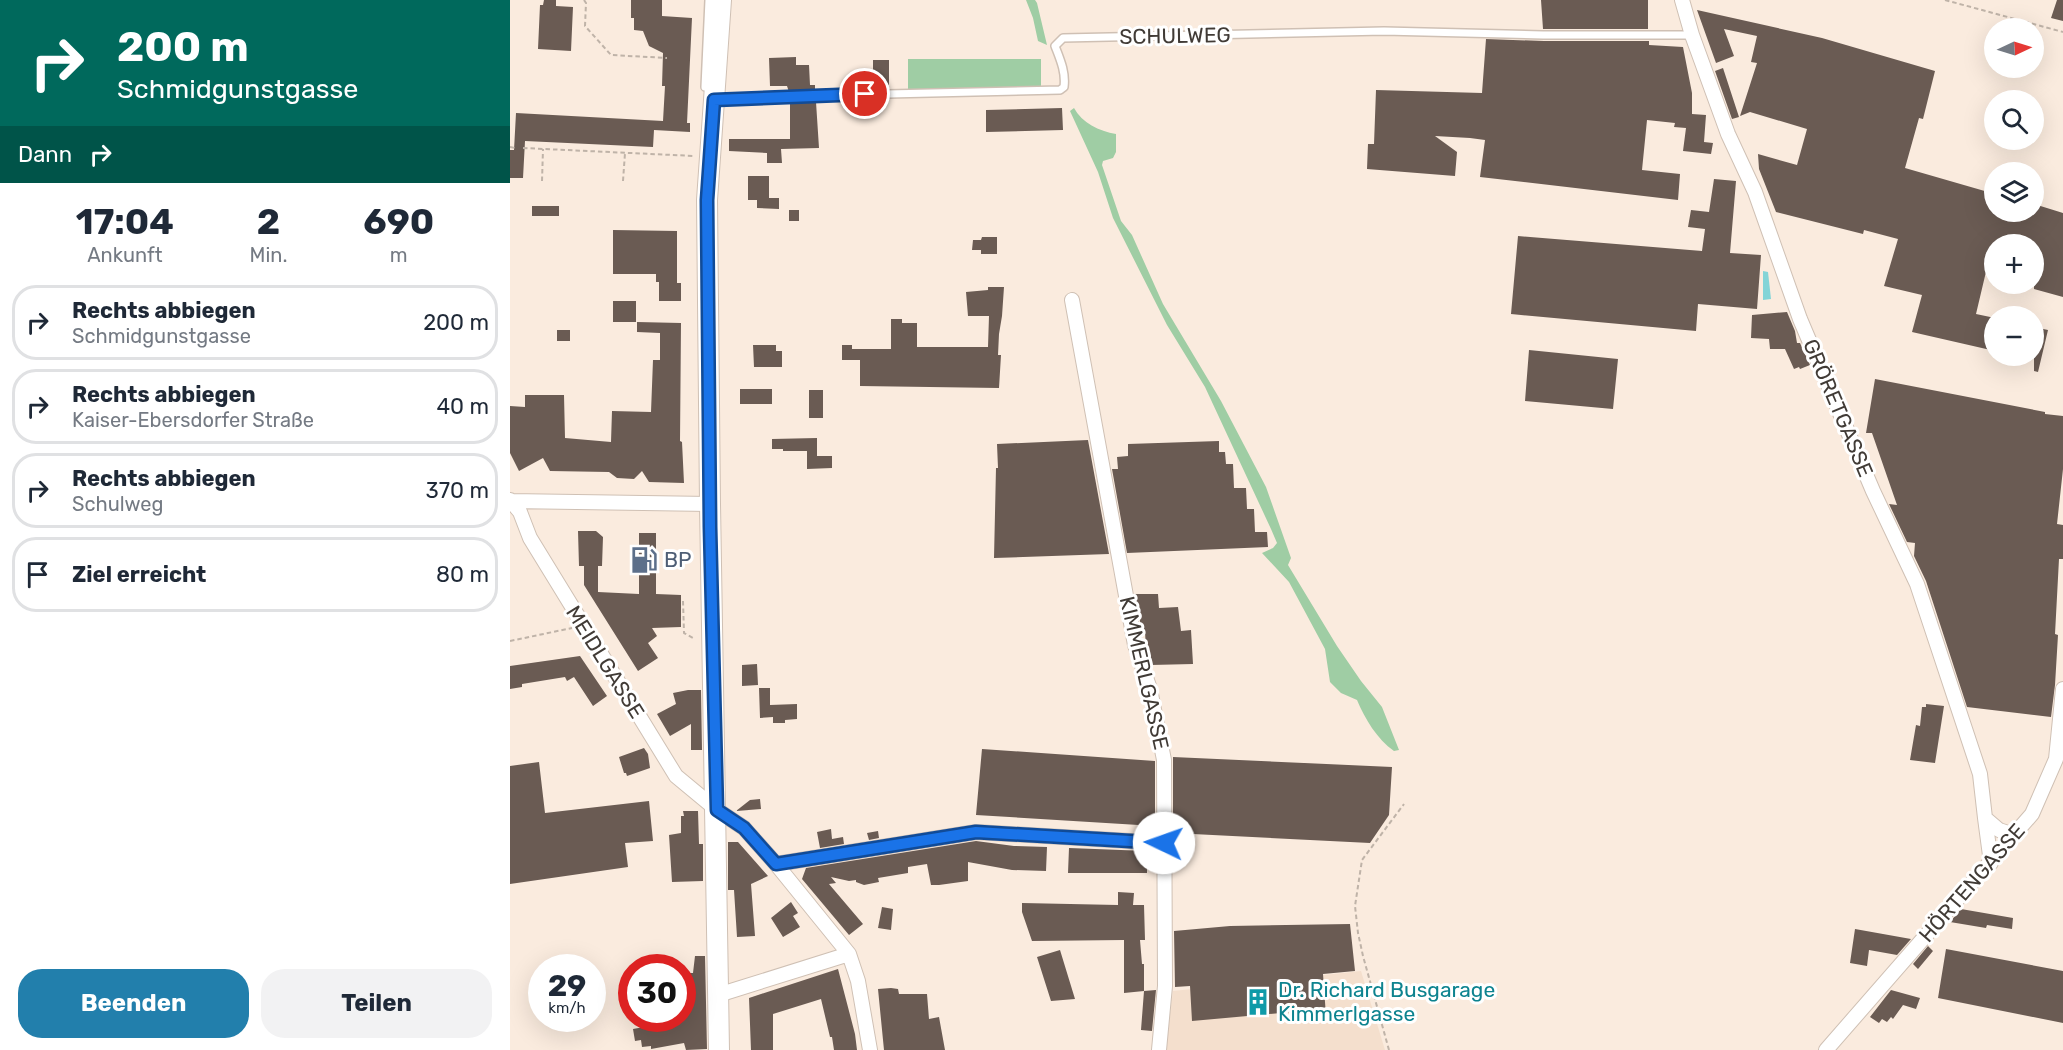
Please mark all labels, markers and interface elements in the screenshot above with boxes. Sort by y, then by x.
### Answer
north arrow [1984,18,2044,78]
map controls [1984,18,2044,366]
text: 200 m [117,22,249,72]
street label: SCHULWEG [1119,22,1231,49]
icon: right [18,24,96,102]
pin [839,68,890,119]
text: Schmidgunstgasse [117,73,358,105]
icon: arrive [848,77,881,110]
button: search [1984,90,2044,150]
icon: right [84,138,117,171]
text: Dann [18,141,72,168]
button: layers [1984,162,2044,222]
text: 17:04 [76,200,174,243]
text: 2 [257,200,280,243]
text: 690 [363,200,434,243]
button: + [1984,234,2044,294]
text: Ankunft [87,243,162,267]
text: Min. [250,243,288,267]
text: m [390,243,408,267]
text: Rechts abbiegen [72,297,256,324]
icon: right [21,306,54,339]
button: − [1984,306,2044,366]
text: 200 m [423,309,489,336]
text: Schmidgunstgasse [72,324,251,348]
street label: GRÖRETGASSE [1798,335,1879,480]
text: Rechts abbiegen [72,381,256,408]
icon: right [21,390,54,423]
text: 40 m [436,393,489,420]
text: Kaiser-Ebersdorfer Straße [72,408,314,432]
text: Rechts abbiegen [72,465,256,492]
icon: right [21,474,54,507]
text: 370 m [426,477,489,504]
text: Schulweg [72,492,163,516]
fuel station icon: BP [629,545,659,575]
place label: BP [664,547,692,572]
icon: arrive [21,558,54,591]
text: Ziel erreicht [72,561,206,588]
text: 80 m [436,561,489,588]
street label: KIMMERLGASSE [1115,594,1174,752]
street label: MEIDLGASSE [561,601,650,723]
position arrow [1132,811,1196,875]
street label: HÖRTENGASSE [1913,818,2030,947]
speed limit sign: 30 [618,954,696,1032]
text: 29 [548,968,586,1004]
button: Beenden [18,969,249,1038]
button: Teilen [261,969,492,1038]
place label: Dr. Richard Busgarage Kimmerlgasse [1278,977,1495,1026]
building icon: Dr. Richard Busgarage Kimmerlgasse [1243,987,1273,1017]
text: km/h [548,999,586,1017]

